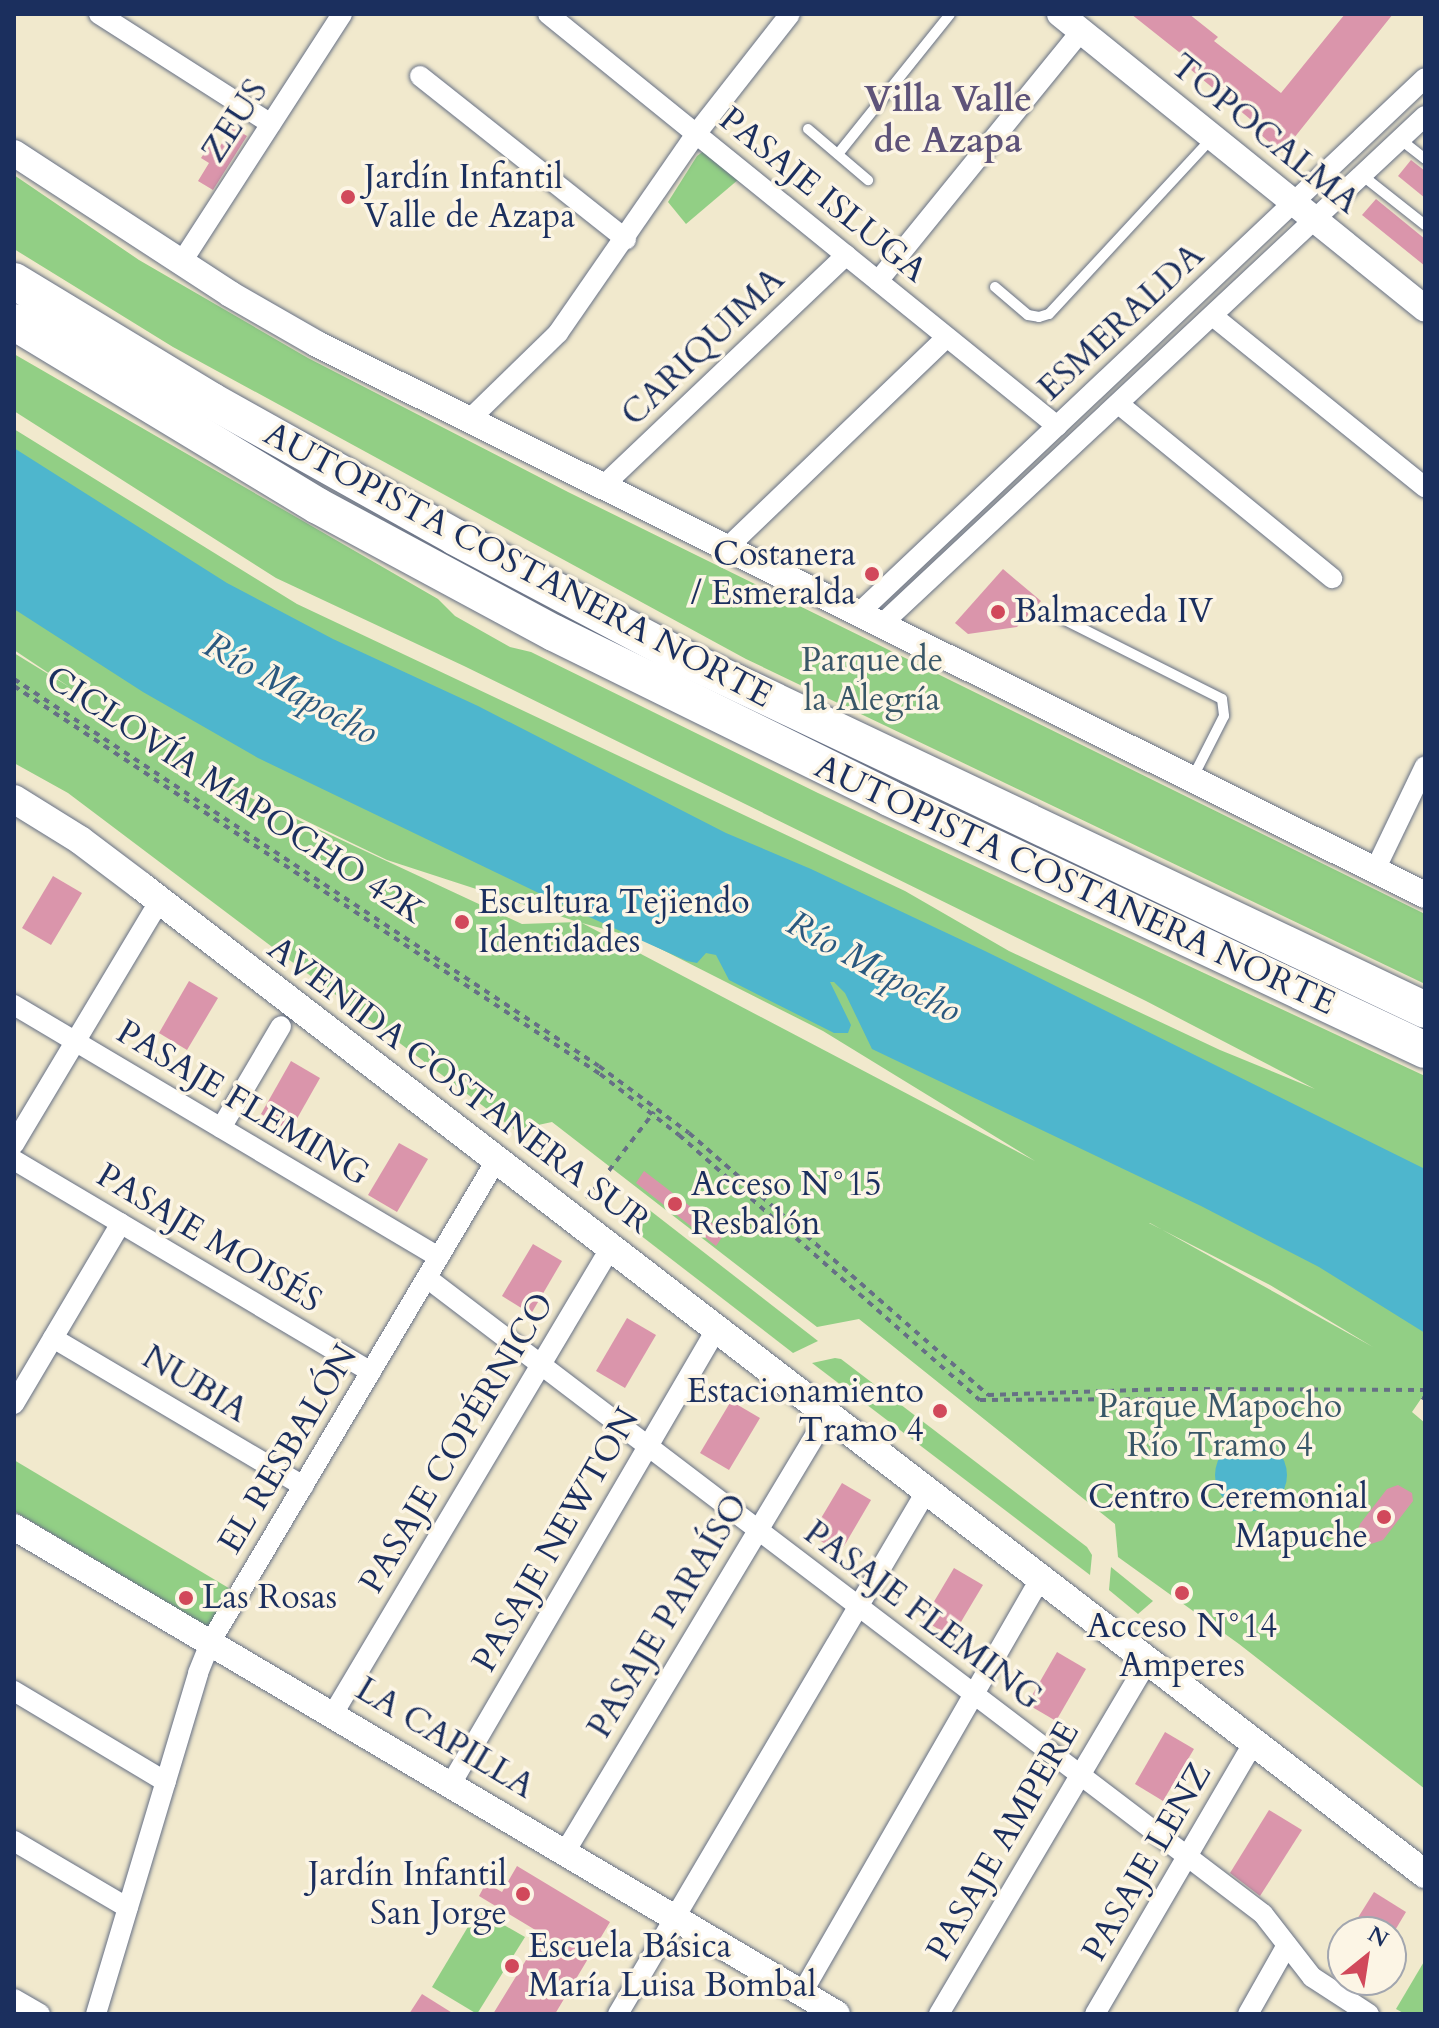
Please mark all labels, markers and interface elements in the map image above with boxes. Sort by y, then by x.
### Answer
street label: TOPOCALMA [1162,46,1368,222]
street label: ZEUS [193,72,277,170]
district label: Villa Valle de Azapa [864,77,1032,162]
street label: PASAJE ISLUGA [711,99,935,291]
place label: Jardín Infantil Valle de Azapa [364,157,575,236]
marker: Jardín Infantil Valle de Azapa [339,188,357,206]
street label: ESMERALDA [1030,235,1212,409]
street label: CARIQUIMA [613,259,793,435]
street label: AUTOPISTA COSTANERA NORTE [257,413,779,717]
place label: Costanera / Esmeralda [691,534,856,614]
marker: Costanera / Esmeralda [863,565,881,583]
place label: Balmaceda IV [1014,592,1213,632]
marker: Balmaceda IV [989,603,1007,621]
water label: Río Mapocho [197,624,385,754]
park label: Parque de la Alegría [801,640,943,720]
street label: CICLOVÍA MAPOCHO 42K [38,657,432,933]
street label: AUTOPISTA COSTANERA NORTE [808,746,1342,1024]
place label: Escultura Tejiendo Identidades [478,882,750,962]
water label: Río Mapocho [780,902,968,1032]
marker: Escultura Tejiendo Identidades [453,913,471,931]
street label: AVENIDA COSTANERA SUR [260,928,658,1242]
street label: PASAJE FLEMING [109,1011,377,1195]
street label: PASAJE MOISÉS [89,1155,329,1321]
place label: Acceso N°15 Resbalón [691,1164,882,1244]
marker: Acceso N°15 Resbalón [666,1195,684,1213]
street label: PASAJE COPÉRNICO [351,1285,563,1601]
street label: NUBIA [135,1337,255,1431]
street label: EL RESBALÓN [210,1338,366,1560]
place label: Estacionamiento Tramo 4 [687,1371,924,1450]
park label: Parque Mapocho Río Tramo 4 [1098,1386,1342,1466]
street label: PASAJE NEWTON [464,1401,648,1679]
marker: Estacionamiento Tramo 4 [931,1402,949,1420]
place label: Centro Ceremonial Mapuche [1088,1477,1368,1556]
street label: PASAJE PARAÍSO [579,1487,757,1745]
marker: Centro Ceremonial Mapuche [1375,1508,1393,1526]
street label: PASAJE FLEMING [796,1512,1050,1718]
place label: Las Rosas [202,1578,337,1618]
marker: Acceso N°14 Amperes [1173,1584,1191,1602]
marker: Las Rosas [177,1589,195,1607]
place label: Acceso N°14 Amperes [1087,1606,1277,1686]
street label: LA CAPILLA [348,1669,542,1807]
street label: PASAJE AMPERE [918,1714,1088,1968]
street label: PASAJE LENZ [1074,1756,1220,1968]
place label: Jardín Infantil San Jorge [308,1854,507,1934]
marker: Jardín Infantil San Jorge [514,1885,532,1903]
north arrow [1327,1916,1407,1996]
text: N [1362,1919,1394,1955]
place label: Escuela Básica María Luisa Bombal [528,1926,816,2006]
marker: Escuela Básica María Luisa Bombal [503,1957,521,1975]

